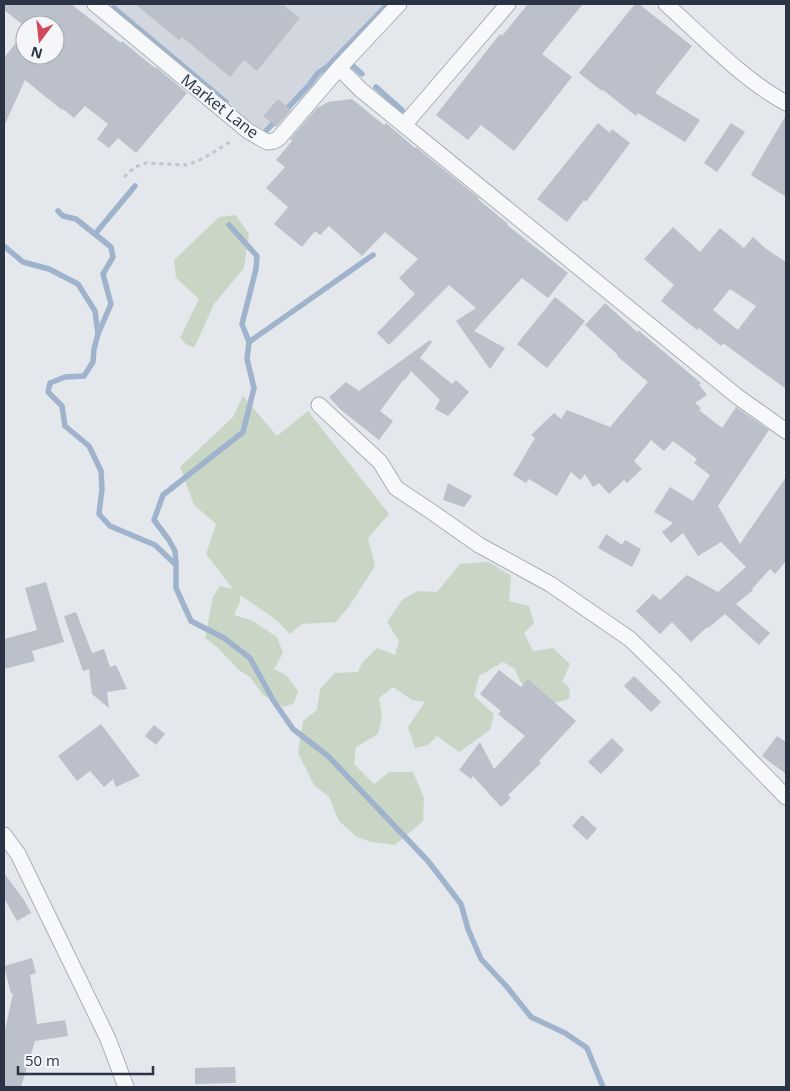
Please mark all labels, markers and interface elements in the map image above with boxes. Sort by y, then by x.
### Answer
north arrow [15,15,65,65]
text: N [29,42,44,64]
street label: Market Lane [177,69,263,143]
scale bar [18,1044,152,1076]
text: 50 m [25,1050,60,1070]

